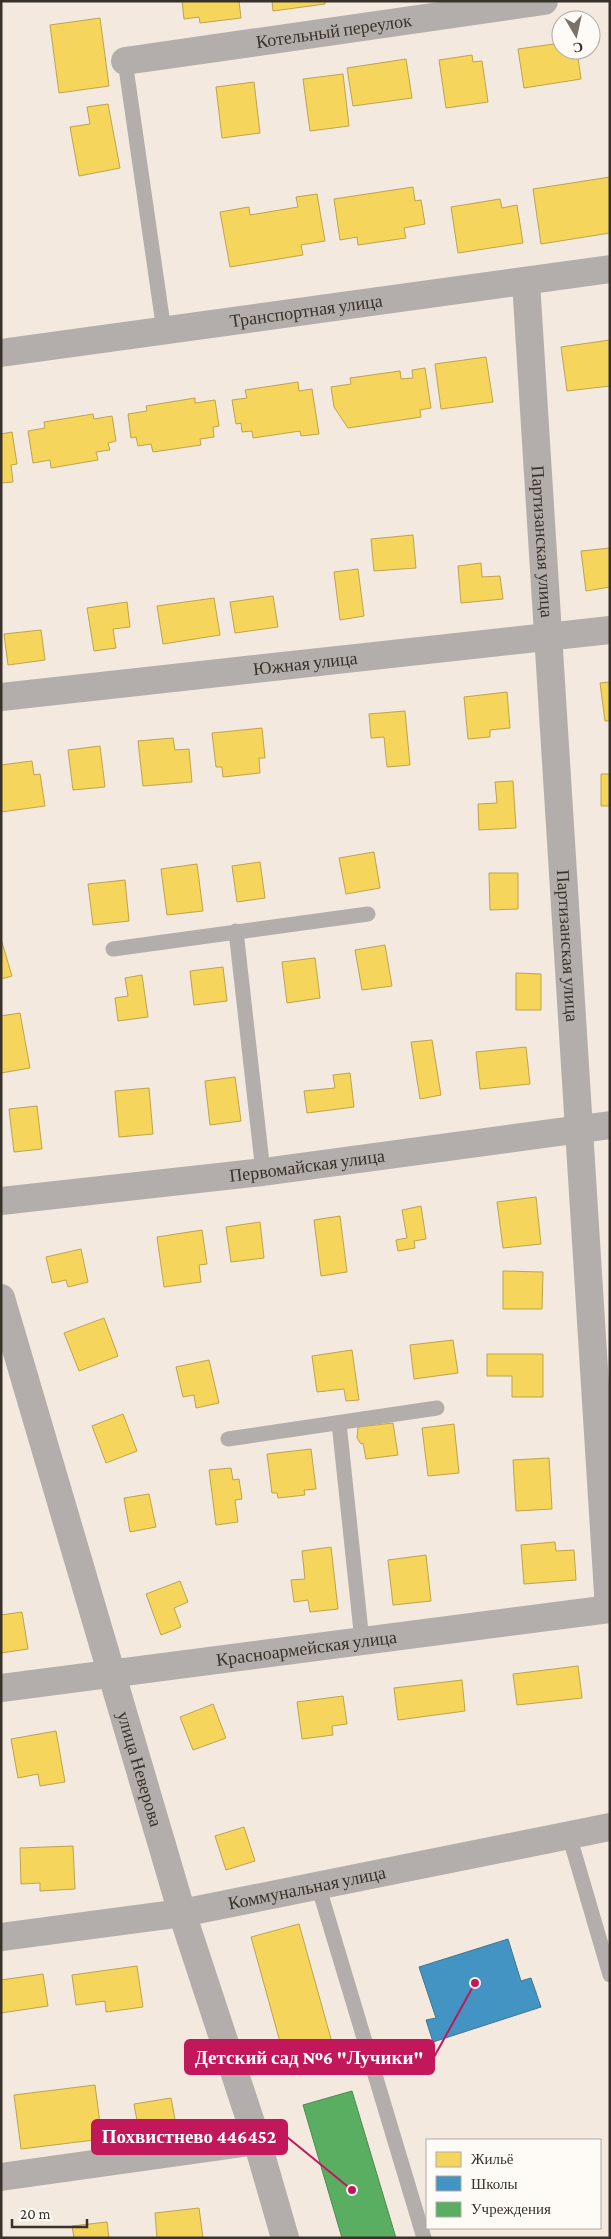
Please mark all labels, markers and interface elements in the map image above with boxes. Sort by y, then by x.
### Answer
street label: Котельный переулок [255,10,413,52]
north arrow [551,10,601,60]
text: С [572,39,584,57]
street label: Транспортная улица [228,290,384,331]
street label: Партизанская улица [527,465,557,618]
street label: Южная улица [252,648,358,679]
street label: Партизанская улица [553,869,582,1023]
street label: Первомайская улица [228,1146,386,1186]
street label: Красноармейская улица [215,1627,398,1670]
street label: улица Неверова [113,1709,166,1829]
street label: Коммунальная улица [226,1862,387,1913]
callout: Детский сад №6 "Лучики" [185,2040,434,2074]
text: Детский сад №6 "Лучики" [195,2047,423,2068]
callout: Похвистнево 446452 [92,2120,287,2154]
text: Похвистнево 446452 [102,2126,277,2147]
legend [426,2139,601,2229]
text: Жильё [471,2151,514,2167]
text: Школы [471,2176,518,2192]
scale bar [12,2196,88,2228]
text: Учреждения [471,2201,551,2217]
text: 20 m [20,2206,51,2222]

